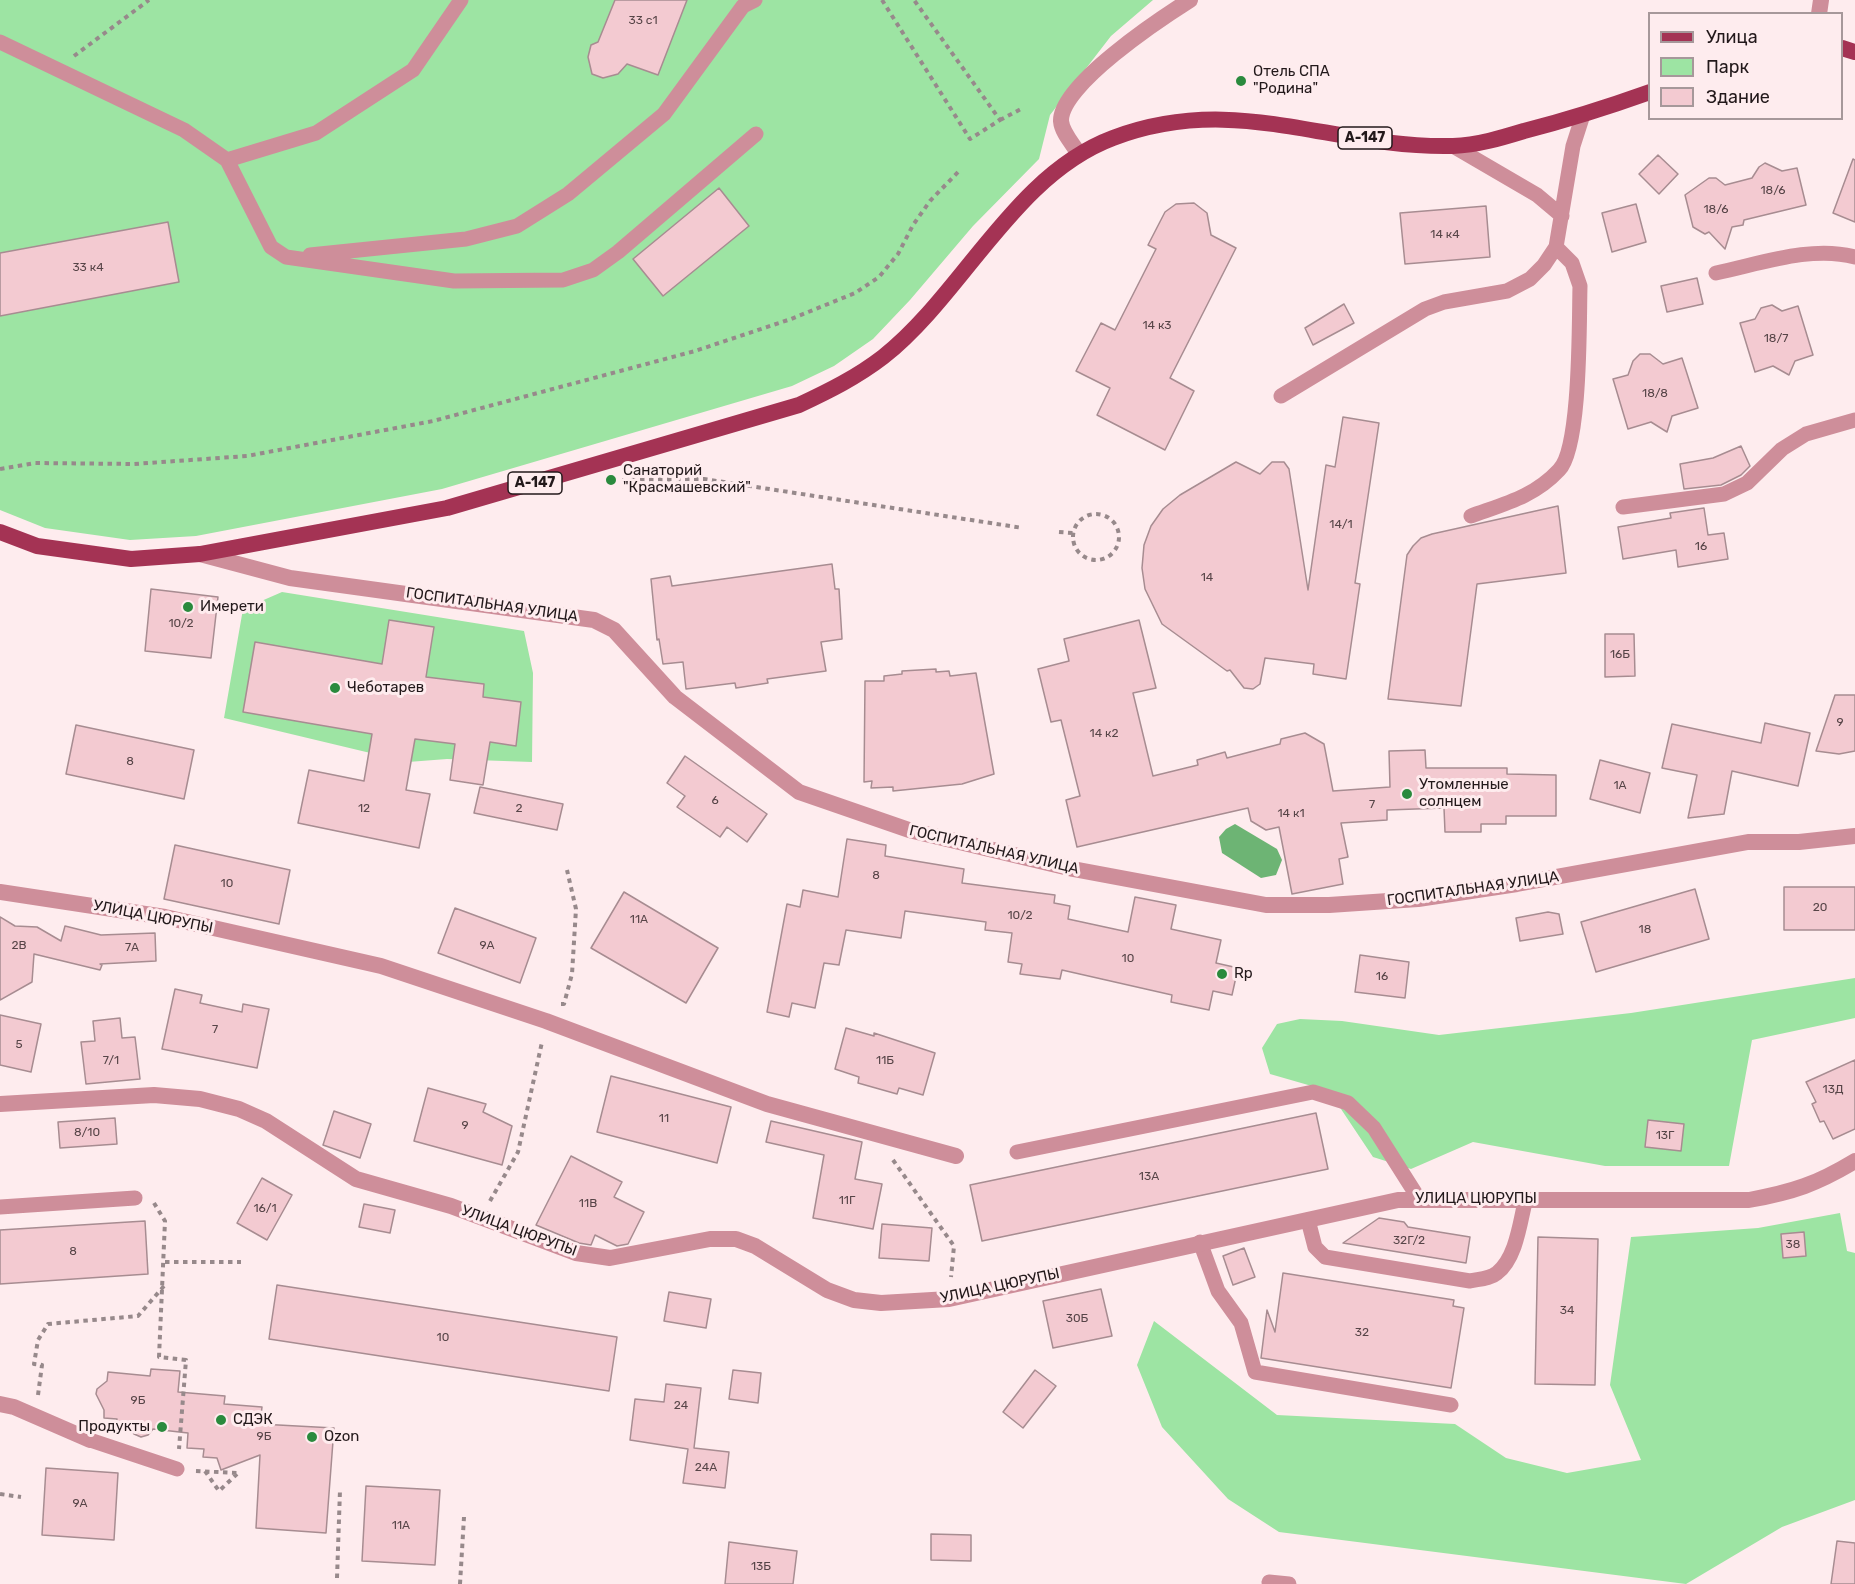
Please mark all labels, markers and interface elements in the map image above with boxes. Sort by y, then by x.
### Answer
legend [1648,12,1843,120]
house number: 33 с1 [628,14,658,28]
text: Улица [1706,26,1758,48]
text: Парк [1706,56,1749,78]
place label: Отель СПА "Родина" [1253,63,1330,98]
marker: Отель СПА "Родина" [1234,74,1248,88]
text: Здание [1706,86,1770,108]
road number: А-147 [1338,127,1392,149]
house number: 18/6 [1760,184,1786,198]
house number: 18/6 [1703,203,1729,217]
house number: 14 к4 [1430,228,1460,242]
house number: 33 к4 [72,261,104,275]
house number: 14 к3 [1142,319,1172,333]
house number: 18/7 [1764,332,1788,346]
house number: 18/8 [1642,387,1668,401]
place label: Санаторий "Красмашевский" [623,462,751,497]
road number: А-147 [508,472,562,494]
marker: Санаторий "Красмашевский" [604,473,618,487]
house number: 14/1 [1329,518,1353,532]
house number: 16 [1695,540,1707,554]
house number: 14 [1201,571,1213,585]
street label: ГОСПИТАЛЬНАЯ УЛИЦА [405,584,579,626]
place label: Имерети [200,598,264,616]
marker: Имерети [181,600,195,614]
house number: 10/2 [168,617,194,631]
house number: 16Б [1610,648,1630,662]
place label: Чеботарев [347,679,424,697]
marker: Чеботарев [328,681,342,695]
house number: 9 [1836,716,1844,730]
house number: 14 к2 [1089,727,1119,741]
house number: 8 [126,755,134,769]
place label: Утомленные солнцем [1419,776,1509,811]
house number: 1А [1613,779,1627,793]
marker: Утомленные солнцем [1400,787,1414,801]
house number: 6 [711,794,719,808]
house number: 7 [1369,798,1375,812]
house number: 12 [358,802,370,816]
house number: 2 [515,802,523,816]
house number: 14 к1 [1277,807,1305,821]
street label: ГОСПИТАЛЬНАЯ УЛИЦА [907,822,1081,878]
street label: ГОСПИТАЛЬНАЯ УЛИЦА [1386,868,1560,910]
house number: 8 [872,869,880,883]
house number: 10 [221,877,233,891]
street label: УЛИЦА ЦЮРУПЫ [92,897,214,937]
house number: 20 [1813,901,1827,915]
house number: 10/2 [1007,909,1033,923]
house number: 11А [630,913,648,927]
house number: 18 [1639,923,1651,937]
house number: 2В [11,939,27,953]
house number: 9А [479,939,495,953]
house number: 7А [125,941,139,955]
house number: 10 [1122,952,1134,966]
place label: Rp [1234,965,1253,983]
marker: Rp [1215,967,1229,981]
house number: 16 [1376,970,1388,984]
house number: 7 [212,1023,218,1037]
house number: 5 [15,1038,23,1052]
house number: 7/1 [103,1054,119,1068]
house number: 11Б [876,1054,894,1068]
house number: 13Д [1823,1083,1843,1097]
house number: 11 [659,1112,669,1126]
house number: 9 [461,1119,469,1133]
house number: 8/10 [74,1126,100,1140]
house number: 13Г [1656,1129,1674,1143]
house number: 13А [1139,1170,1159,1184]
street label: УЛИЦА ЦЮРУПЫ [1415,1190,1537,1208]
house number: 11Г [839,1194,855,1208]
house number: 11В [579,1197,597,1211]
house number: 16/1 [253,1202,277,1216]
street label: УЛИЦА ЦЮРУПЫ [459,1202,579,1260]
house number: 32Г/2 [1393,1234,1425,1248]
house number: 38 [1786,1238,1800,1252]
house number: 8 [69,1245,77,1259]
street label: УЛИЦА ЦЮРУПЫ [939,1265,1061,1307]
house number: 34 [1560,1304,1574,1318]
house number: 30Б [1066,1312,1088,1326]
house number: 32 [1355,1326,1369,1340]
house number: 10 [437,1331,449,1345]
house number: 9Б [131,1394,145,1408]
house number: 24 [674,1399,688,1413]
place label: СДЭК [233,1411,273,1429]
marker: СДЭК [214,1413,228,1427]
place label: Продукты [78,1418,150,1436]
marker: Продукты [155,1420,169,1434]
place label: Ozon [324,1428,359,1446]
house number: 9Б [257,1430,271,1444]
marker: Ozon [305,1430,319,1444]
house number: 24А [695,1461,717,1475]
house number: 9А [72,1497,88,1511]
house number: 11А [392,1519,410,1533]
house number: 13Б [751,1560,771,1574]

